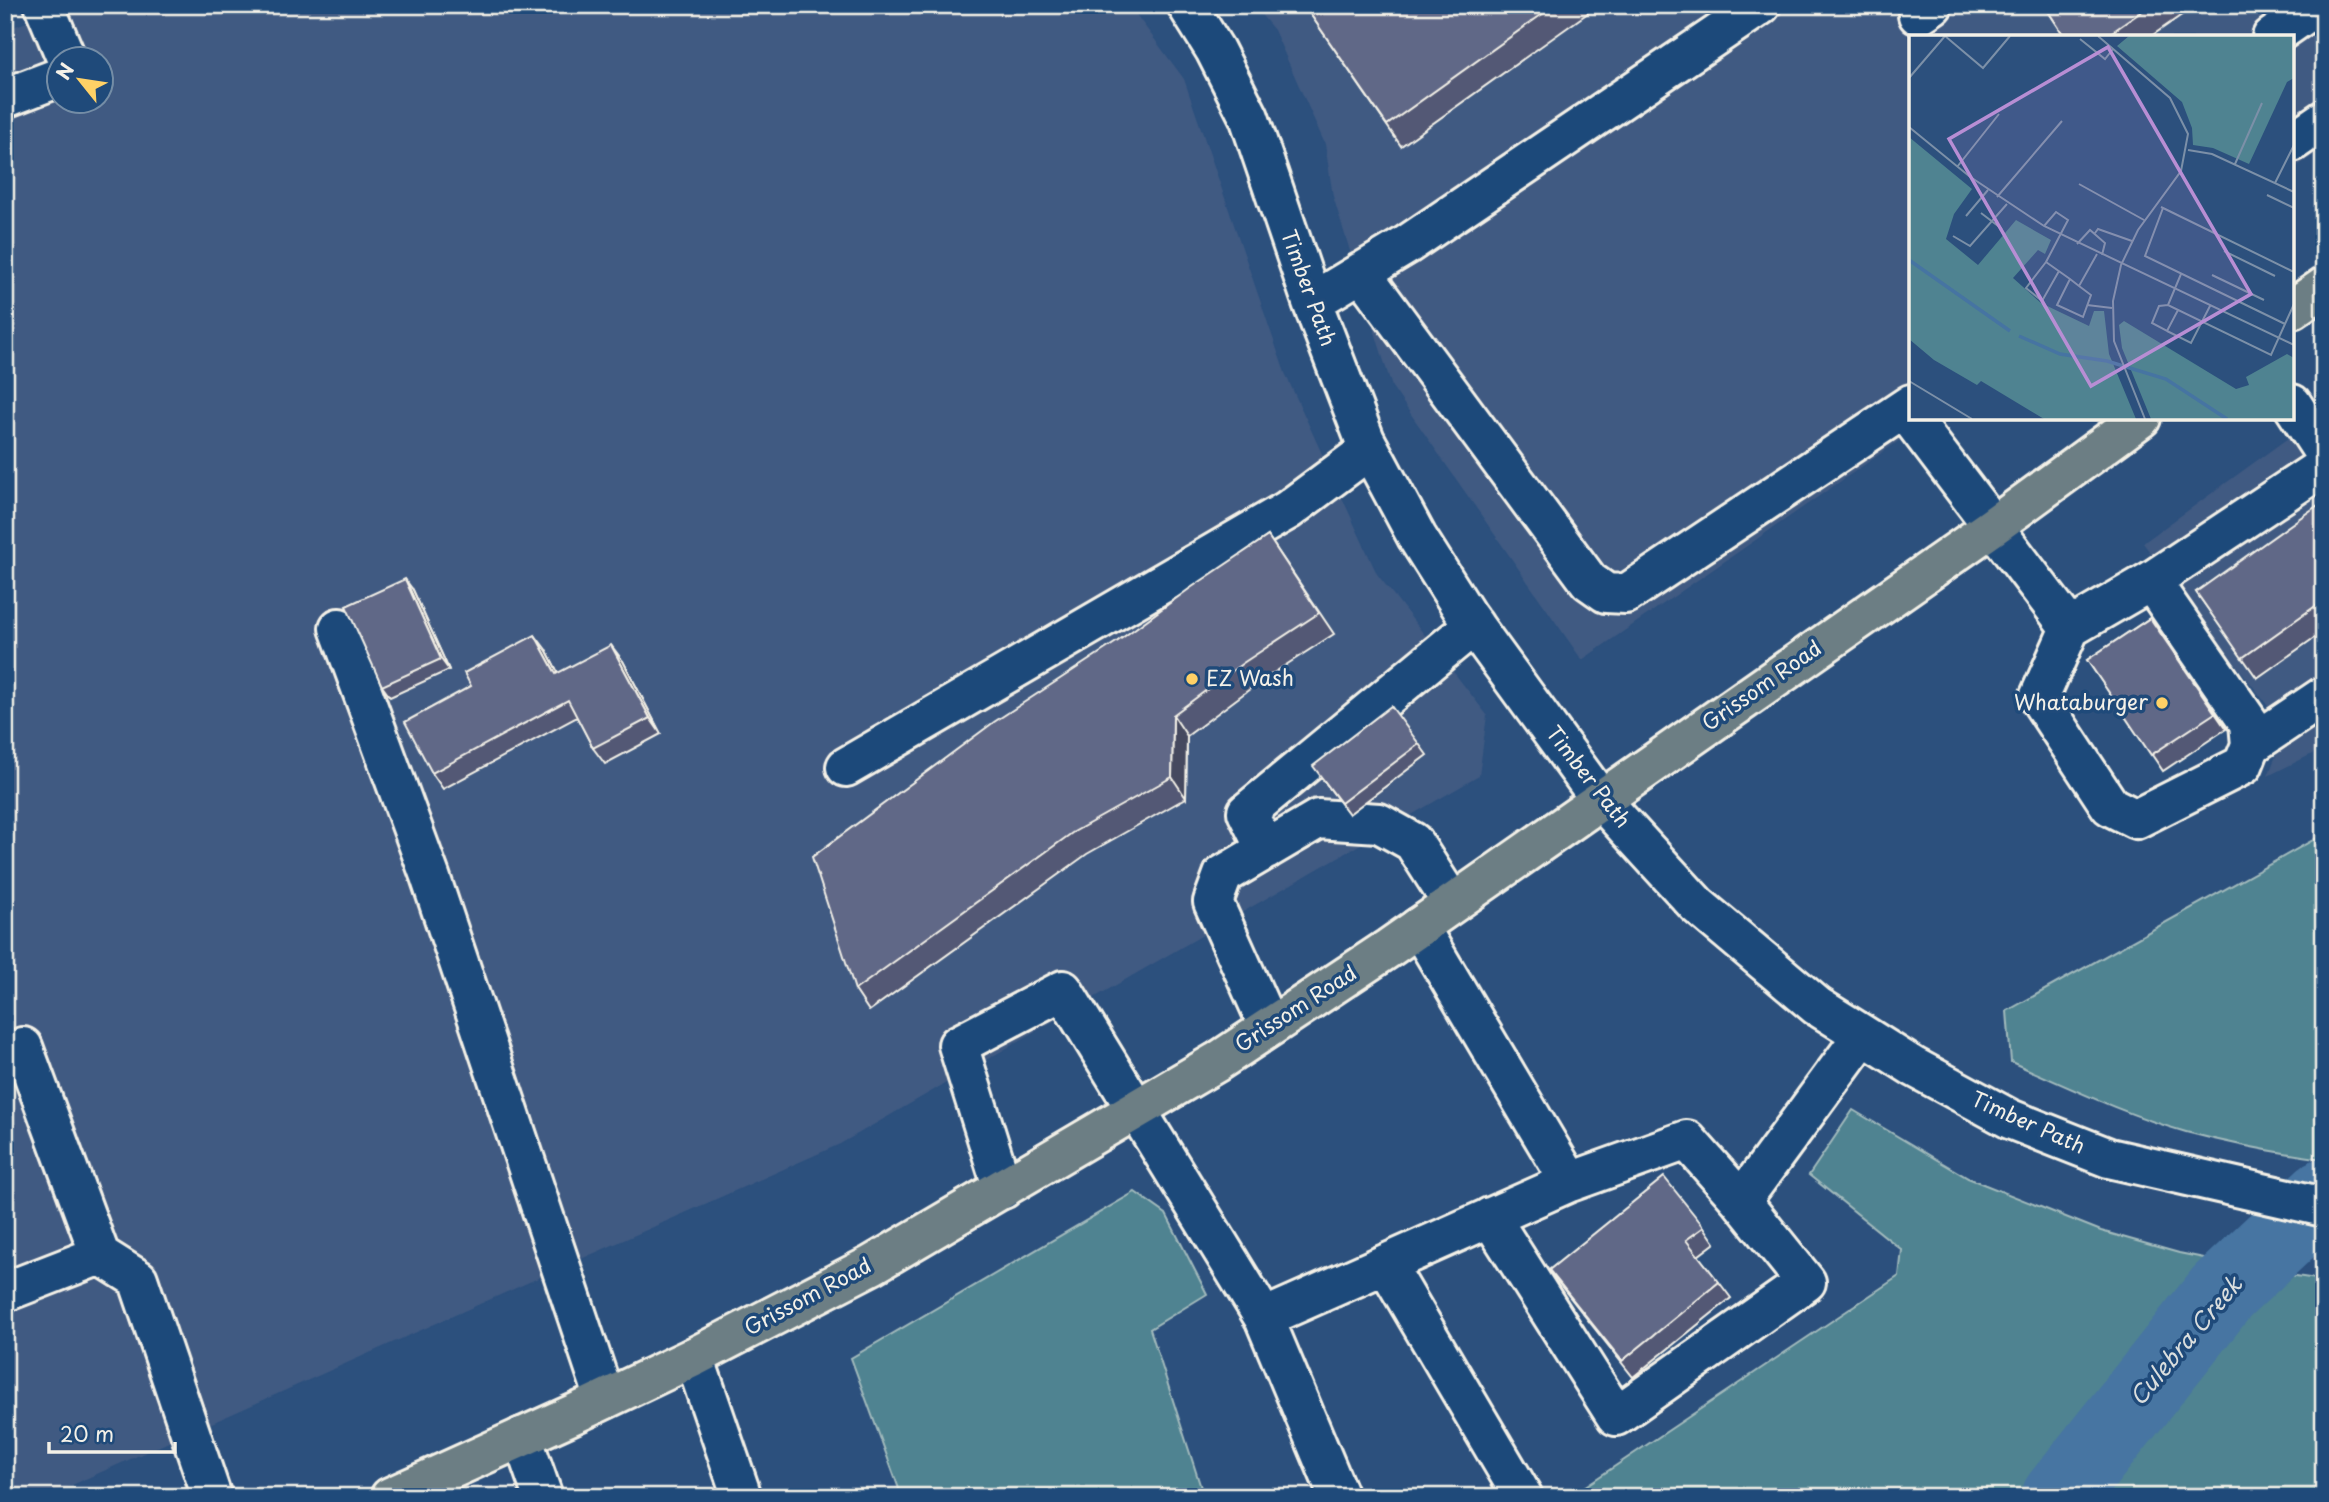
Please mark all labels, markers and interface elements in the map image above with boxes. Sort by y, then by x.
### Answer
inset map [1909,35,2294,420]
north arrow [46,46,116,116]
text: N [49,57,80,85]
street label: Timber Path [1274,225,1346,350]
street label: Grissom Road [1694,631,1827,738]
place label: EZ Wash [1206,661,1294,693]
marker: EZ Wash [1184,671,1200,687]
place label: Whataburger [2014,685,2148,717]
marker: Whataburger [2154,695,2170,711]
street label: Timber Path [1539,718,1640,834]
street label: Grissom Road [1228,956,1362,1059]
street label: Timber Path [1967,1082,2091,1161]
street label: Grissom Road [738,1248,876,1342]
water label: Culebra Creek [2120,1267,2250,1412]
scale bar [49,1411,175,1455]
text: 20 m [60,1417,114,1449]

